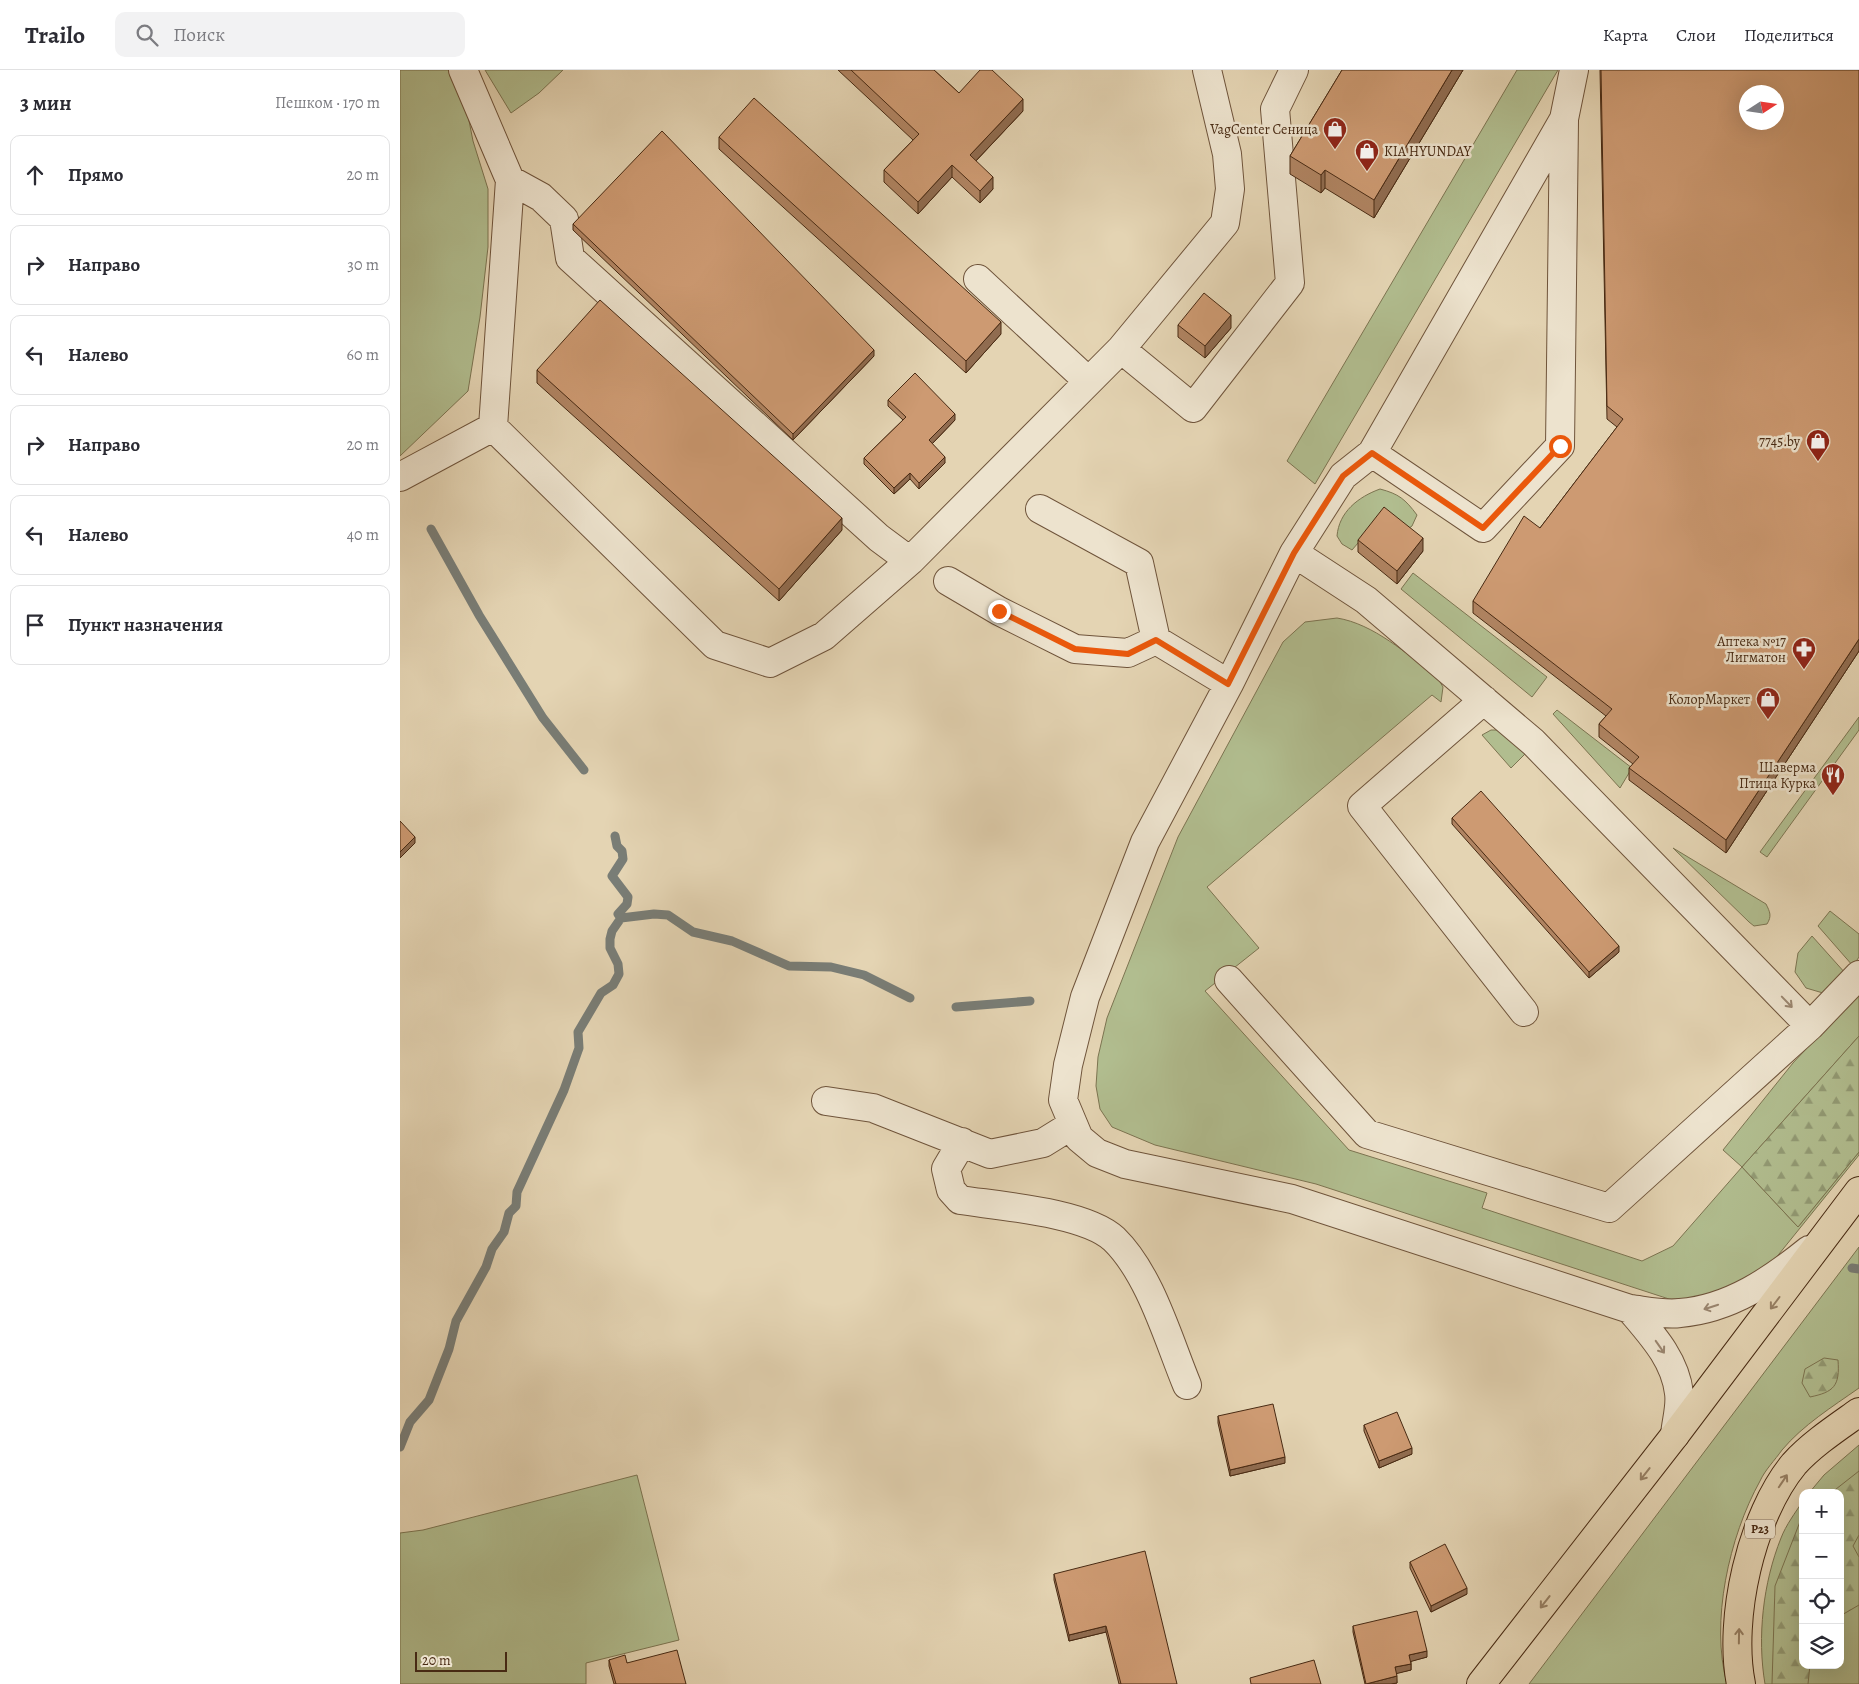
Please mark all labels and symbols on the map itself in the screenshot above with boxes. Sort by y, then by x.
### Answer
north arrow [1739,85,1784,130]
shop icon: VagCenter Сеница [1322,116,1348,150]
place label: VagCenter Сеница [1209,120,1319,139]
shop icon: KIA HYUNDAY [1354,138,1380,172]
place label: KIA HYUNDAY [1384,142,1472,161]
shop icon: 7745.by [1805,428,1831,462]
place label: 7745.by [1759,432,1801,451]
route start [1549,435,1572,458]
route end [988,600,1011,623]
place label: Аптека №17 Лигматон [1716,632,1786,667]
pharmacy icon: Аптека №17 Лигматон [1791,636,1817,670]
shop icon: КолорМаркет [1755,686,1781,720]
place label: КолорМаркет [1668,690,1750,709]
place label: Шаверма Птица Курка [1739,758,1817,793]
restaurant icon: Шаверма Птица Курка [1820,762,1846,796]
one-way arrow [1781,996,1793,1008]
one-way arrow [1770,1296,1781,1309]
one-way arrow [1703,1303,1719,1313]
one-way arrow [1656,1340,1666,1354]
one-way arrow [1639,1467,1650,1480]
one-way arrow [1778,1475,1788,1489]
road number: Р23 [1745,1520,1775,1538]
one-way arrow [1540,1595,1550,1609]
one-way arrow [1734,1628,1744,1644]
scale bar [415,1649,508,1672]

